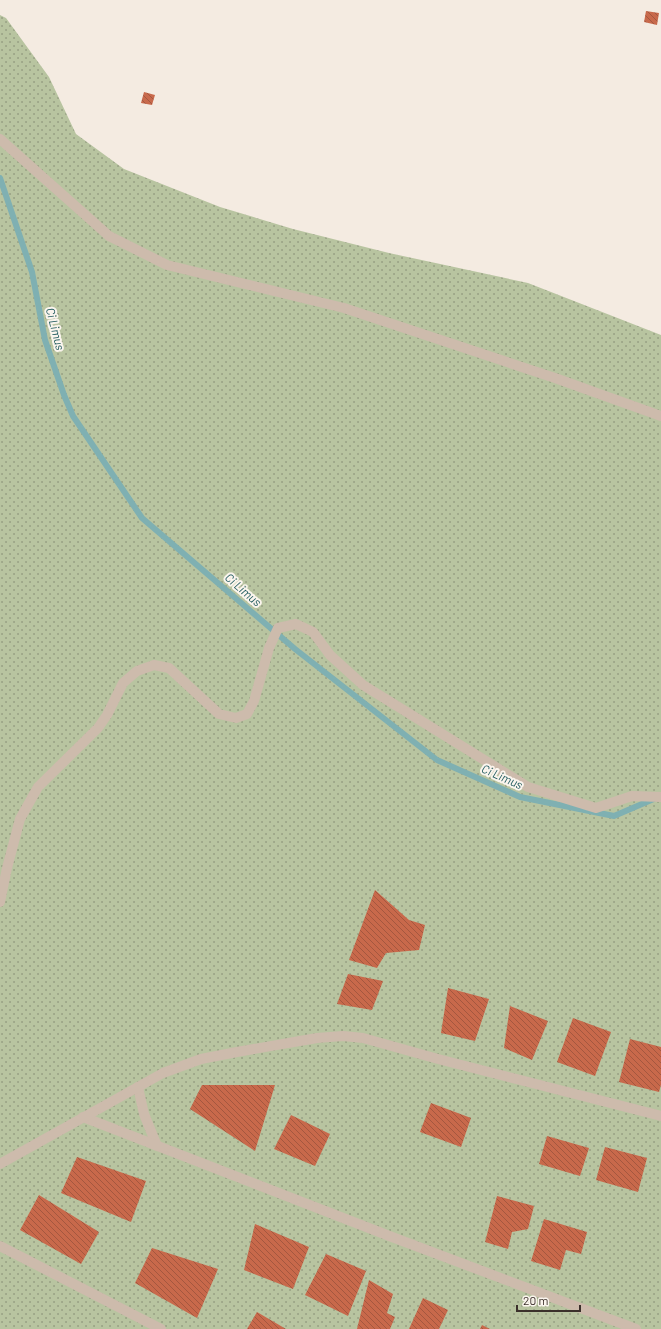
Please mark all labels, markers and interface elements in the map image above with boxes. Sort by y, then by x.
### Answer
water label: Ci Limus [44,306,68,352]
water label: Ci Limus [223,570,265,609]
water label: Ci Limus [480,761,525,791]
scale bar [517,1287,580,1313]
text: 20 m [523,1293,549,1307]

